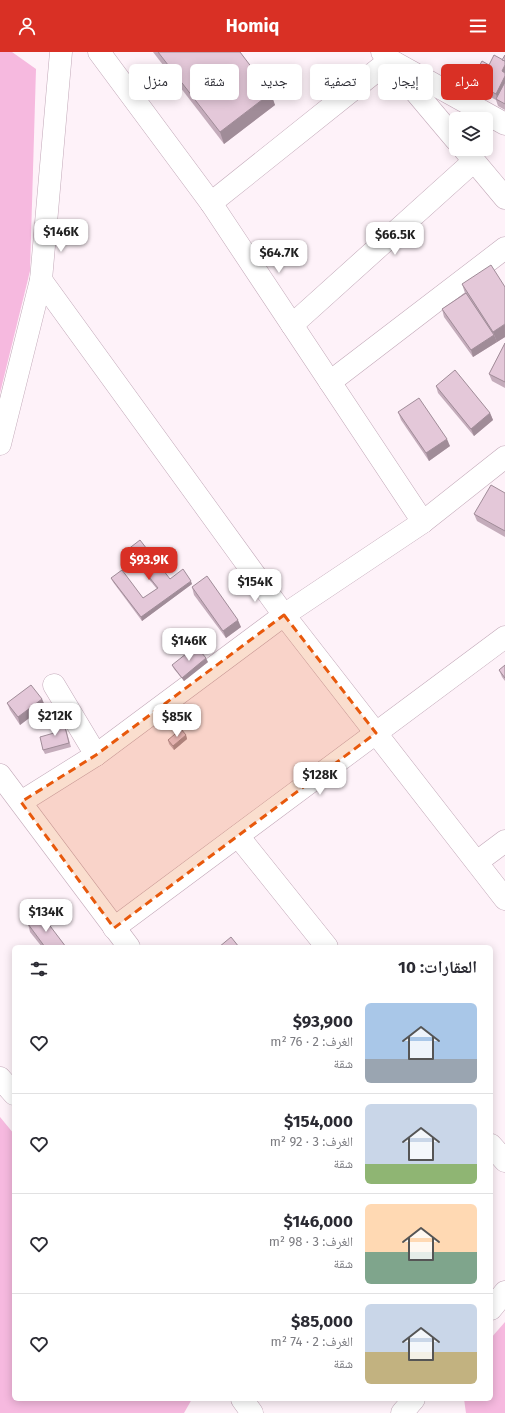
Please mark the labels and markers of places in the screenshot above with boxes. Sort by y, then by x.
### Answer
pin: $146K [33,219,89,253]
pin: $66.5K [362,222,428,256]
pin: $64.7K [246,240,312,274]
pin: $93.9K [116,547,182,581]
pin: $154K [227,569,283,603]
pin: $146K [161,628,217,662]
pin: $212K [27,703,83,737]
pin: $85K [153,704,201,738]
pin: $128K [292,762,348,796]
pin: $134K [18,899,74,933]

